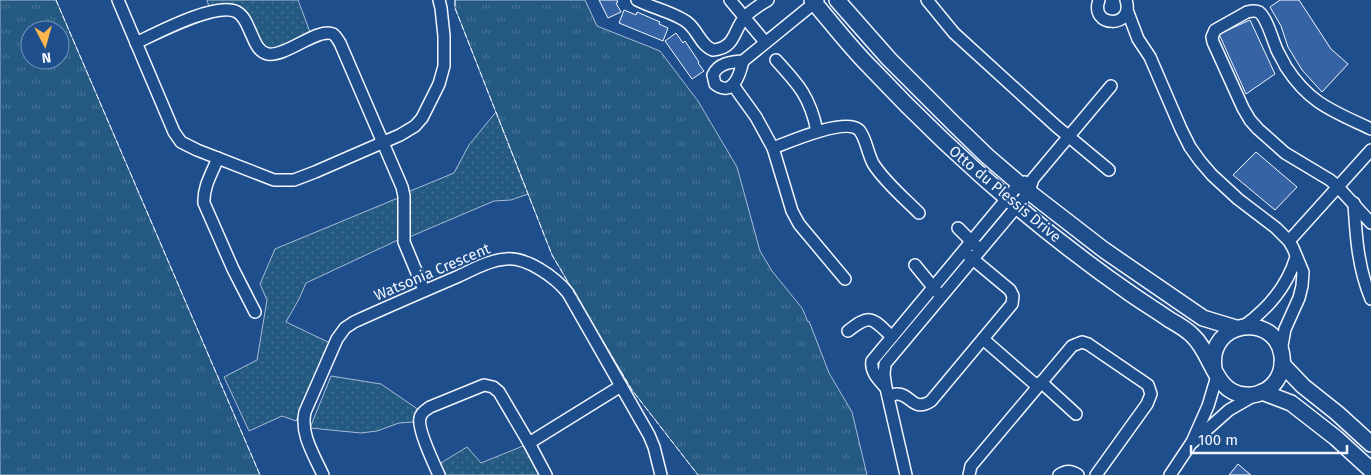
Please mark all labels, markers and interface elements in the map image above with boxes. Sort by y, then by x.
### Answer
north arrow [20,20,70,70]
text: N [41,48,52,66]
street label: Otto du Plessis Drive [945,142,1065,246]
street label: Watsonia Crescent [371,239,493,305]
scale bar [1191,422,1347,454]
text: 100 m [1198,431,1238,449]

